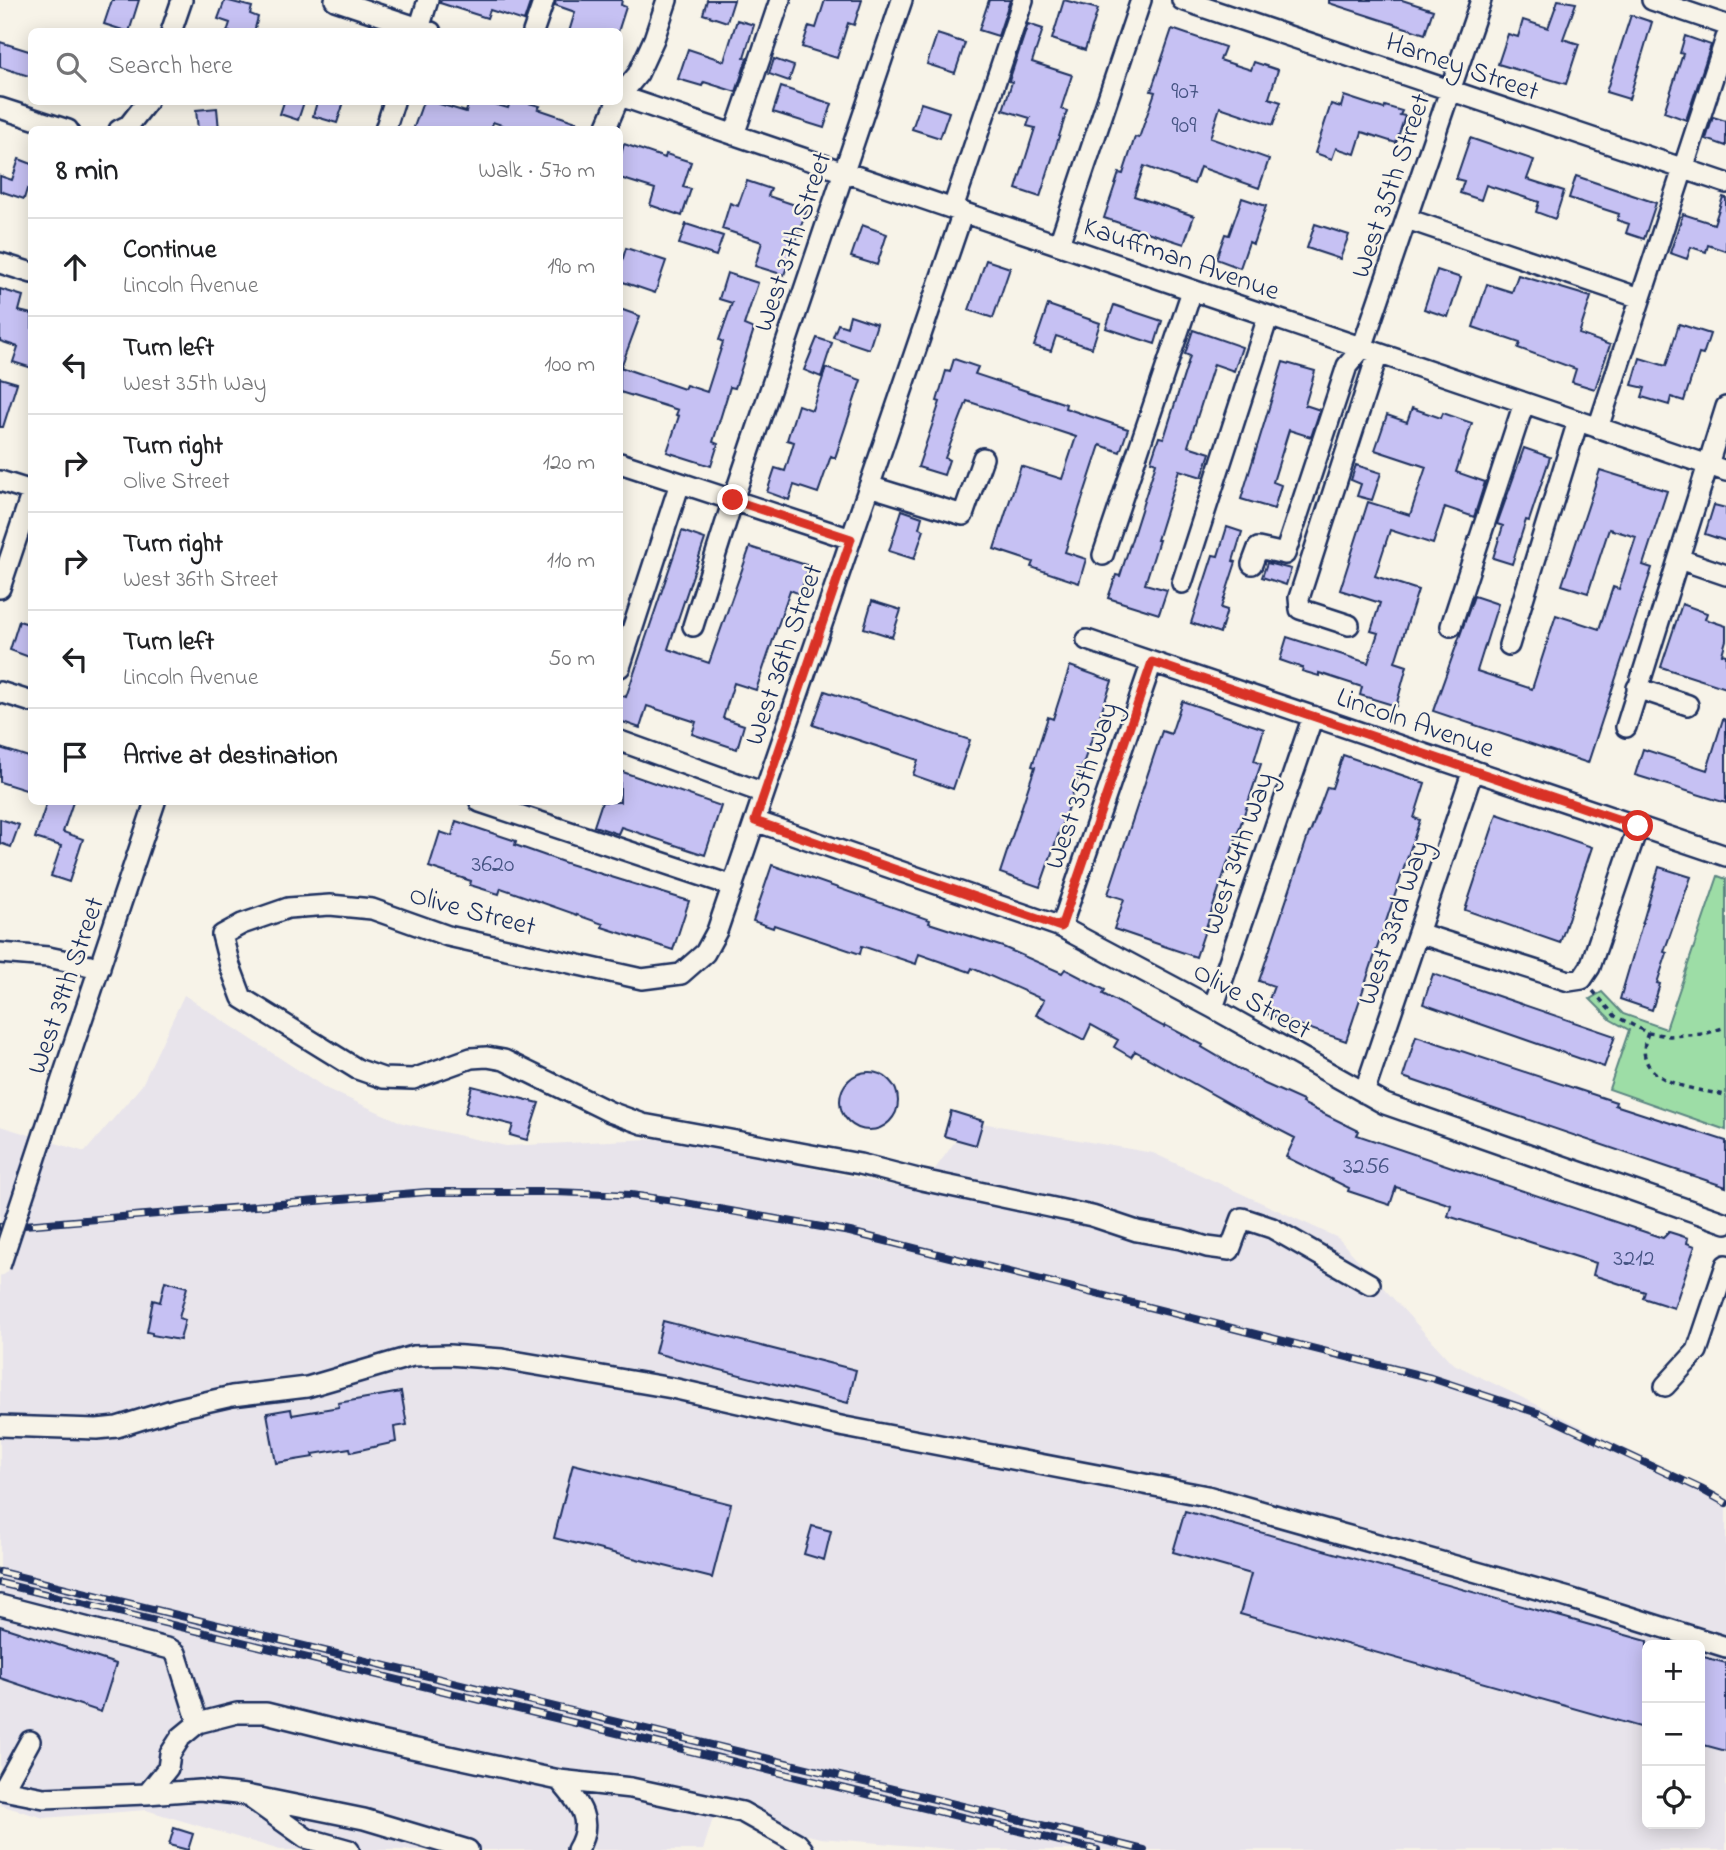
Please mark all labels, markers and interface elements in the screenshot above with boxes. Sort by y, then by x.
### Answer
street label: Harney Street [1380,23,1544,114]
search box [28,28,623,105]
icon: search [52,48,90,86]
text: Search here [108,48,233,86]
house number: 907 [1171,75,1199,110]
street label: West 35th Street [1342,88,1443,284]
house number: 909 [1172,109,1197,144]
street label: West 37th Street [744,146,844,338]
text: 8 min [56,150,118,194]
text: Walk · 570 m [478,155,595,188]
street label: Kauffman Avenue [1077,208,1285,313]
text: Continue [123,232,216,270]
icon: ahead [56,248,94,286]
text: 190 m [547,251,595,284]
text: Lincoln Avenue [123,270,258,303]
text: Turn left [123,330,214,368]
icon: left [56,346,94,384]
text: 100 m [544,349,595,382]
text: West 35th Way [123,368,266,401]
text: Turn right [123,428,223,466]
icon: right [56,444,94,482]
text: 120 m [543,447,595,480]
text: Olive Street [123,466,230,499]
route end [717,484,748,515]
text: Turn right [123,526,223,564]
icon: right [56,542,94,580]
text: 110 m [547,545,595,578]
street label: West 36th Street [735,559,835,751]
text: West 36th Street [123,564,278,597]
text: Turn left [123,624,214,662]
icon: left [56,640,94,678]
text: 50 m [548,643,595,676]
text: Lincoln Avenue [123,662,258,695]
street label: Lincoln Avenue [1330,678,1500,771]
street label: West 35th Way [1036,697,1131,875]
icon: arrive [56,738,94,776]
text: Arrive at destination [123,738,338,776]
street label: West 34th Way [1192,767,1286,941]
route start [1622,810,1653,841]
street label: West 33rd Way [1348,835,1443,1011]
house number: 3620 [472,848,514,883]
street label: Olive Street [404,876,540,949]
street label: West 39th Street [18,892,117,1080]
street label: Olive Street [1185,953,1318,1051]
house number: 3256 [1343,1150,1389,1185]
house number: 3212 [1613,1242,1655,1277]
map controls [1642,1640,1705,1829]
button: + [1642,1640,1705,1703]
button: − [1642,1703,1705,1766]
button: locate [1642,1766,1705,1829]

